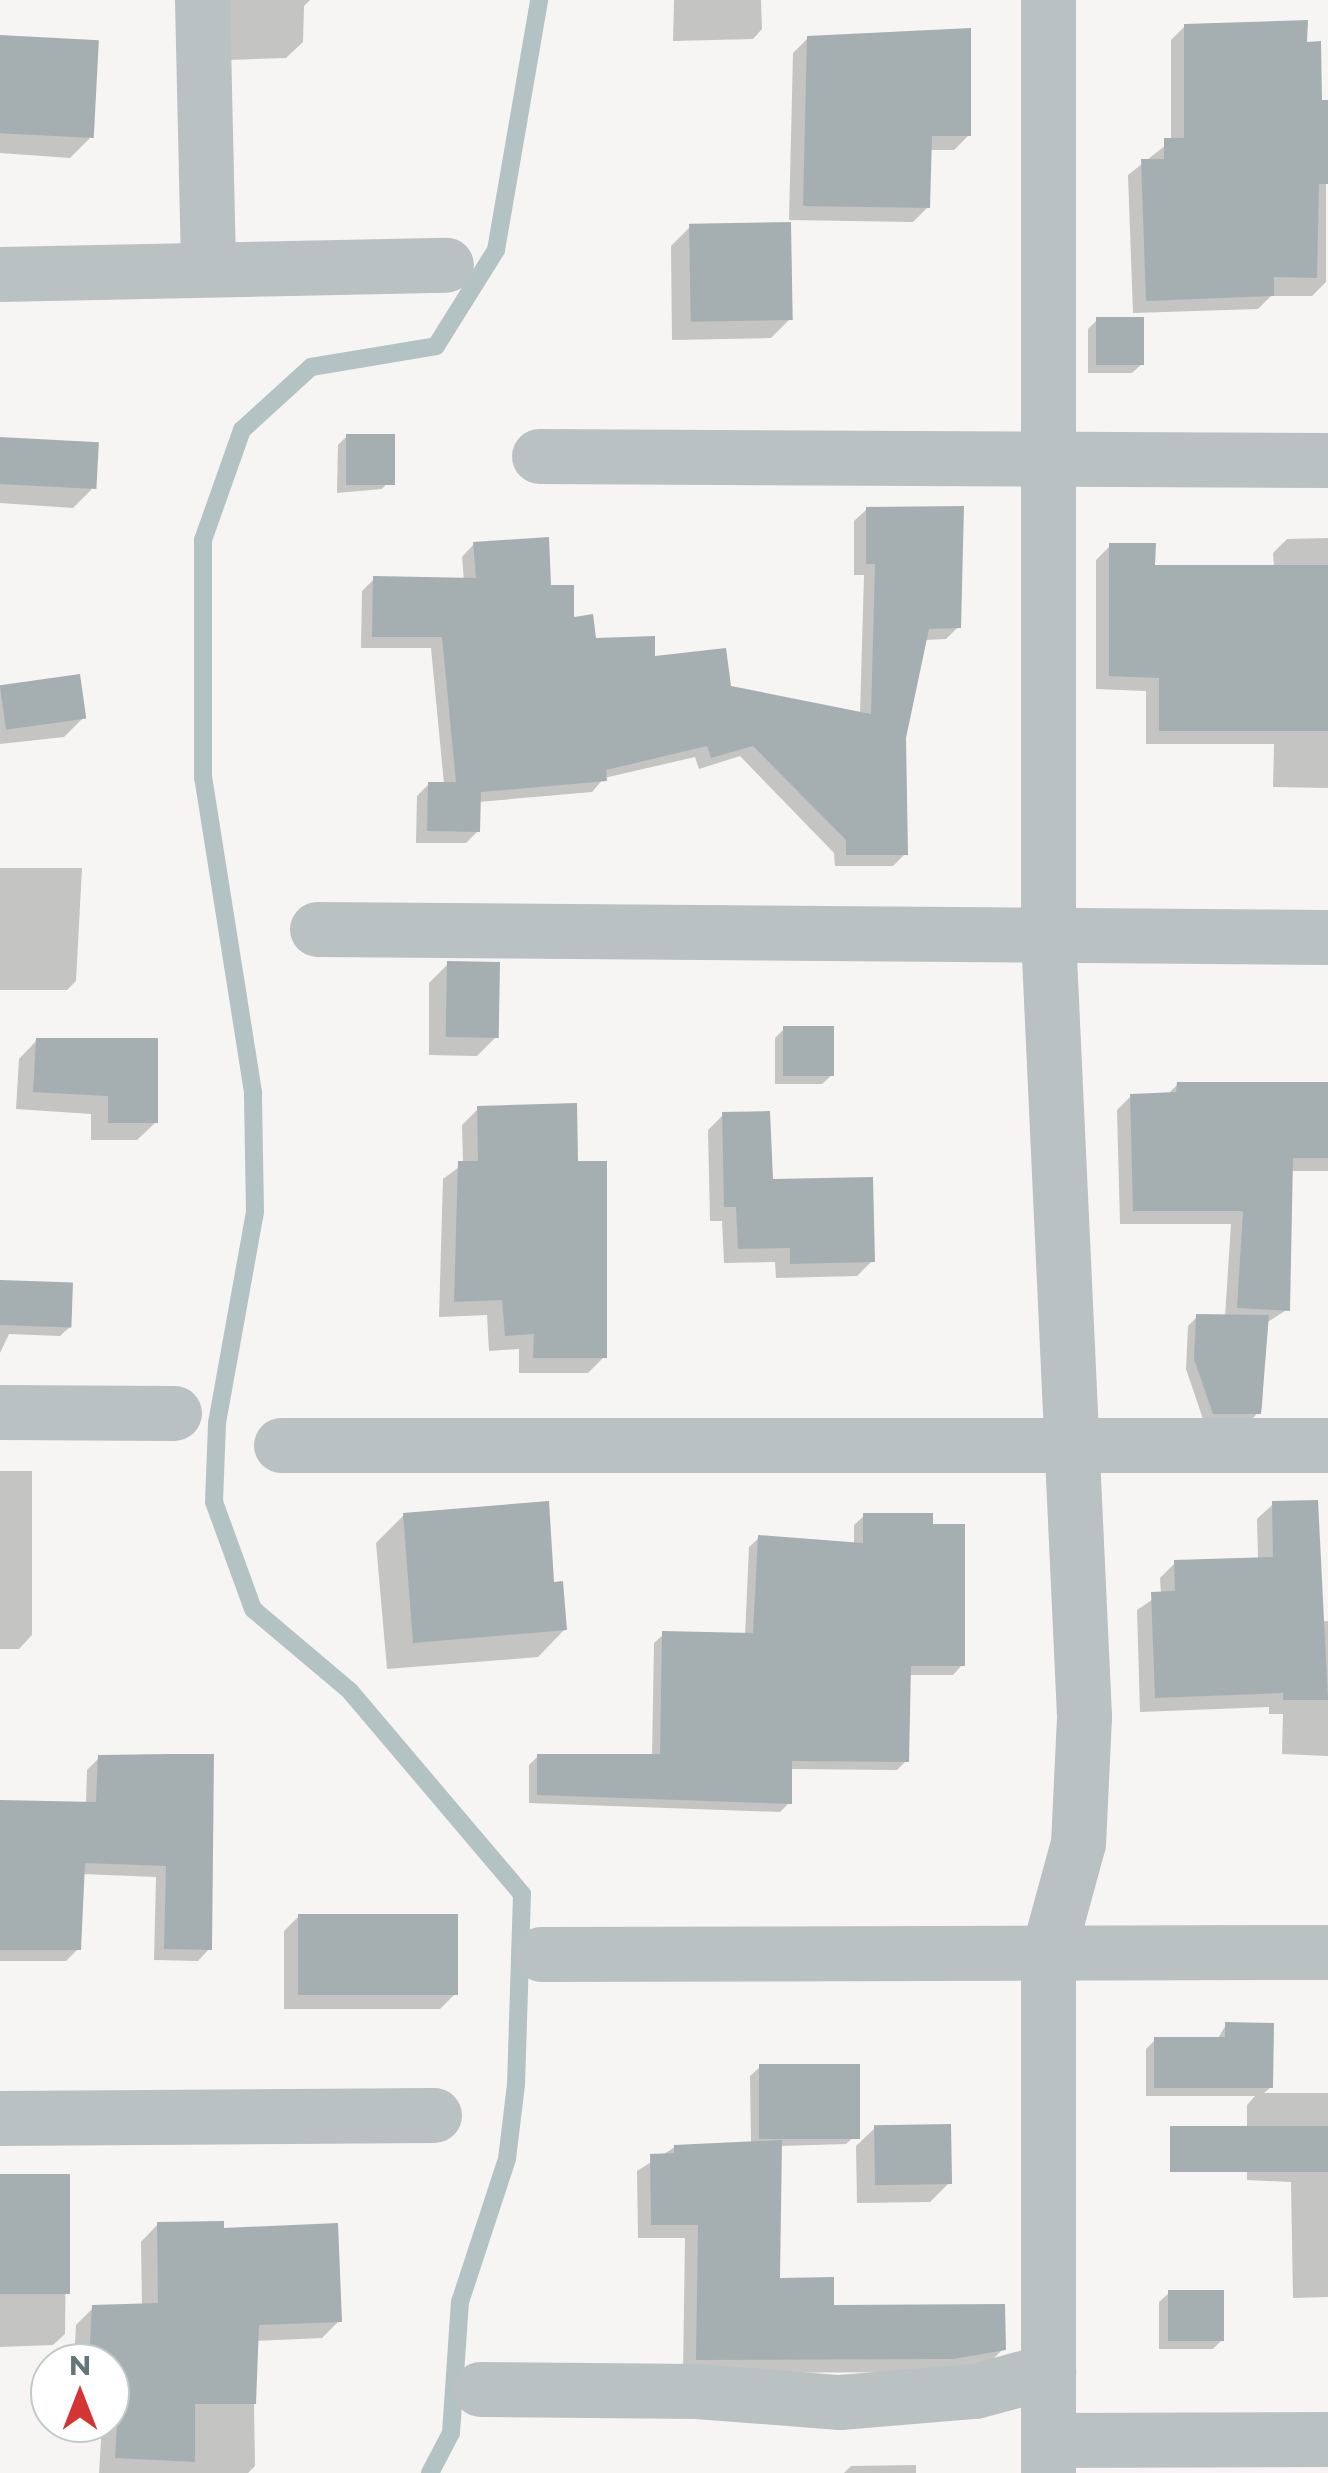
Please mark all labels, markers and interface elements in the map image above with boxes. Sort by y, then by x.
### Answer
north arrow [30,2343,130,2443]
text: N [69,2348,91,2382]

